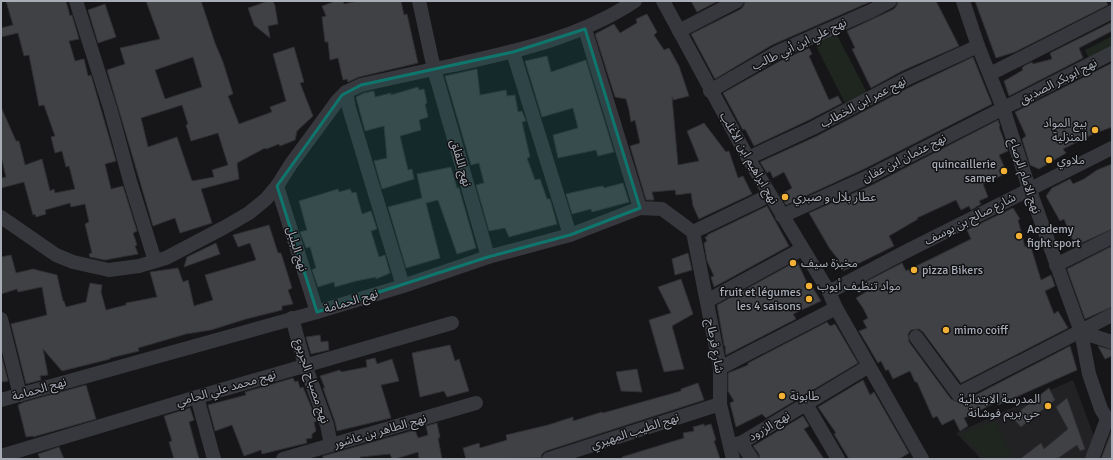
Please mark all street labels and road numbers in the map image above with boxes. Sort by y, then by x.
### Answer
street label: نهج علي ابن أبي طالب [749,15,850,76]
street label: نهج ابوبكر الصديق [1017,55,1100,108]
street label: نهج عمر ابن الخطاب [818,73,909,132]
street label: نهج ابراهيم ابن الأغلب [715,109,781,208]
street label: نهج عثمان ابن عفان [860,131,949,187]
street label: نهج الامام الرصاع [1004,136,1044,216]
street label: نهج اللقلق [446,138,474,189]
street label: شارع صالح بن يوسف [922,190,1019,250]
street label: نهج البلبل [282,225,310,274]
street label: نهج الحمامة [322,286,380,318]
street label: شارع قرطاج [701,318,727,375]
street label: نهج مصباح الجربوع [290,337,332,426]
street label: نهج محمد علي الحامي [175,367,278,412]
street label: نهج الحمامة [10,375,68,405]
street label: نهج الزرود [746,408,793,446]
street label: نهج الطيب المهيري [589,410,682,454]
street label: نهج الطاهر بن عاشور [331,411,428,453]

